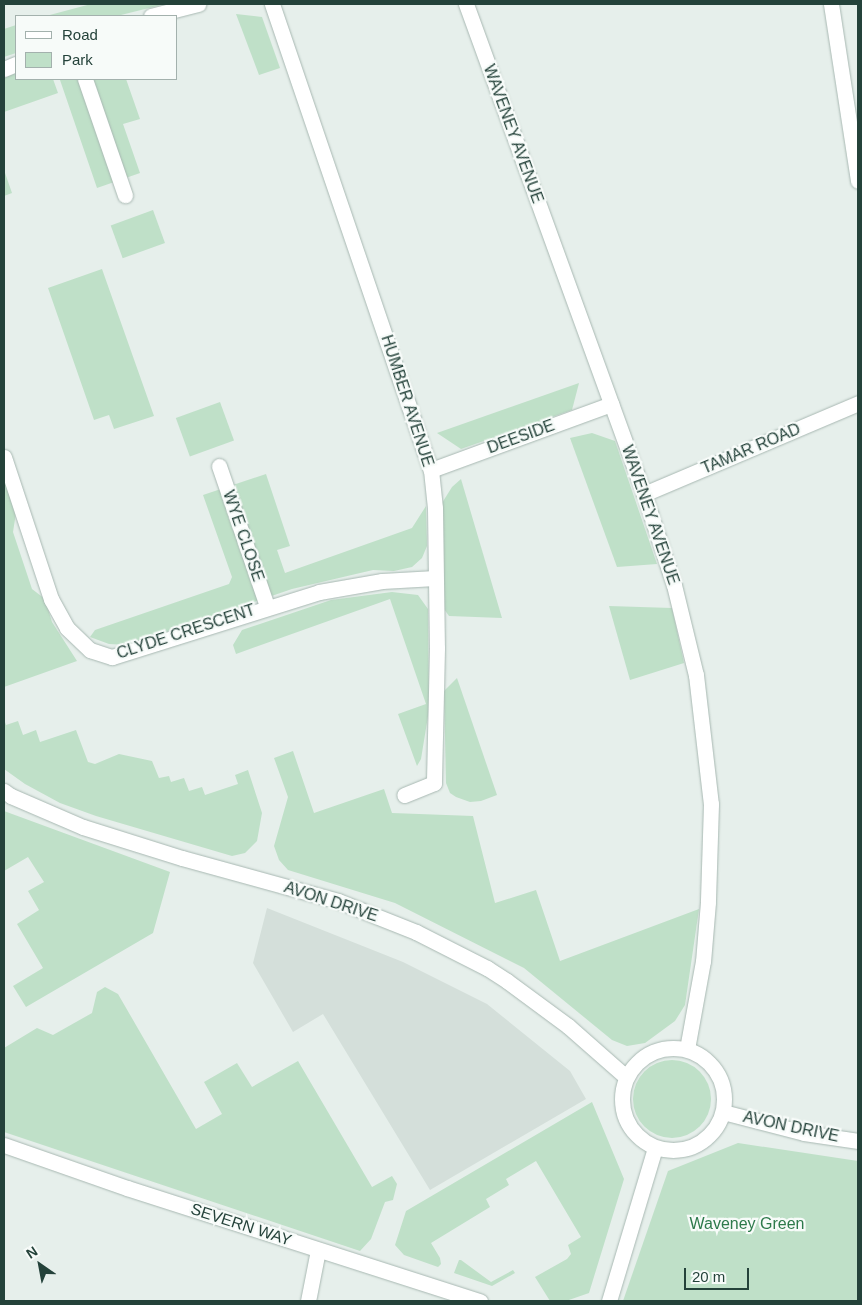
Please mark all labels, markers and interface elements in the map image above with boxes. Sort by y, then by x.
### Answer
legend [15,15,178,80]
text: Road [62,26,98,43]
text: Park [62,51,93,68]
street label: WAVENEY AVENUE [479,62,547,206]
street label: HUMBER AVENUE [376,332,438,470]
street label: DEESIDE [485,416,557,458]
street label: TAMAR ROAD [699,420,803,478]
street label: WAVENEY AVENUE [617,442,683,588]
street label: WYE CLOSE [218,488,268,584]
street label: CLYDE CRESCENT [114,601,258,663]
street label: AVON DRIVE [282,878,380,926]
street label: AVON DRIVE [741,1107,841,1147]
street label: SEVERN WAY [188,1200,294,1250]
park label: Waveney Green [689,1214,805,1234]
north arrow [15,1240,65,1290]
text: N [23,1243,40,1262]
scale bar [687,1258,752,1290]
text: 20 m [692,1268,725,1285]

